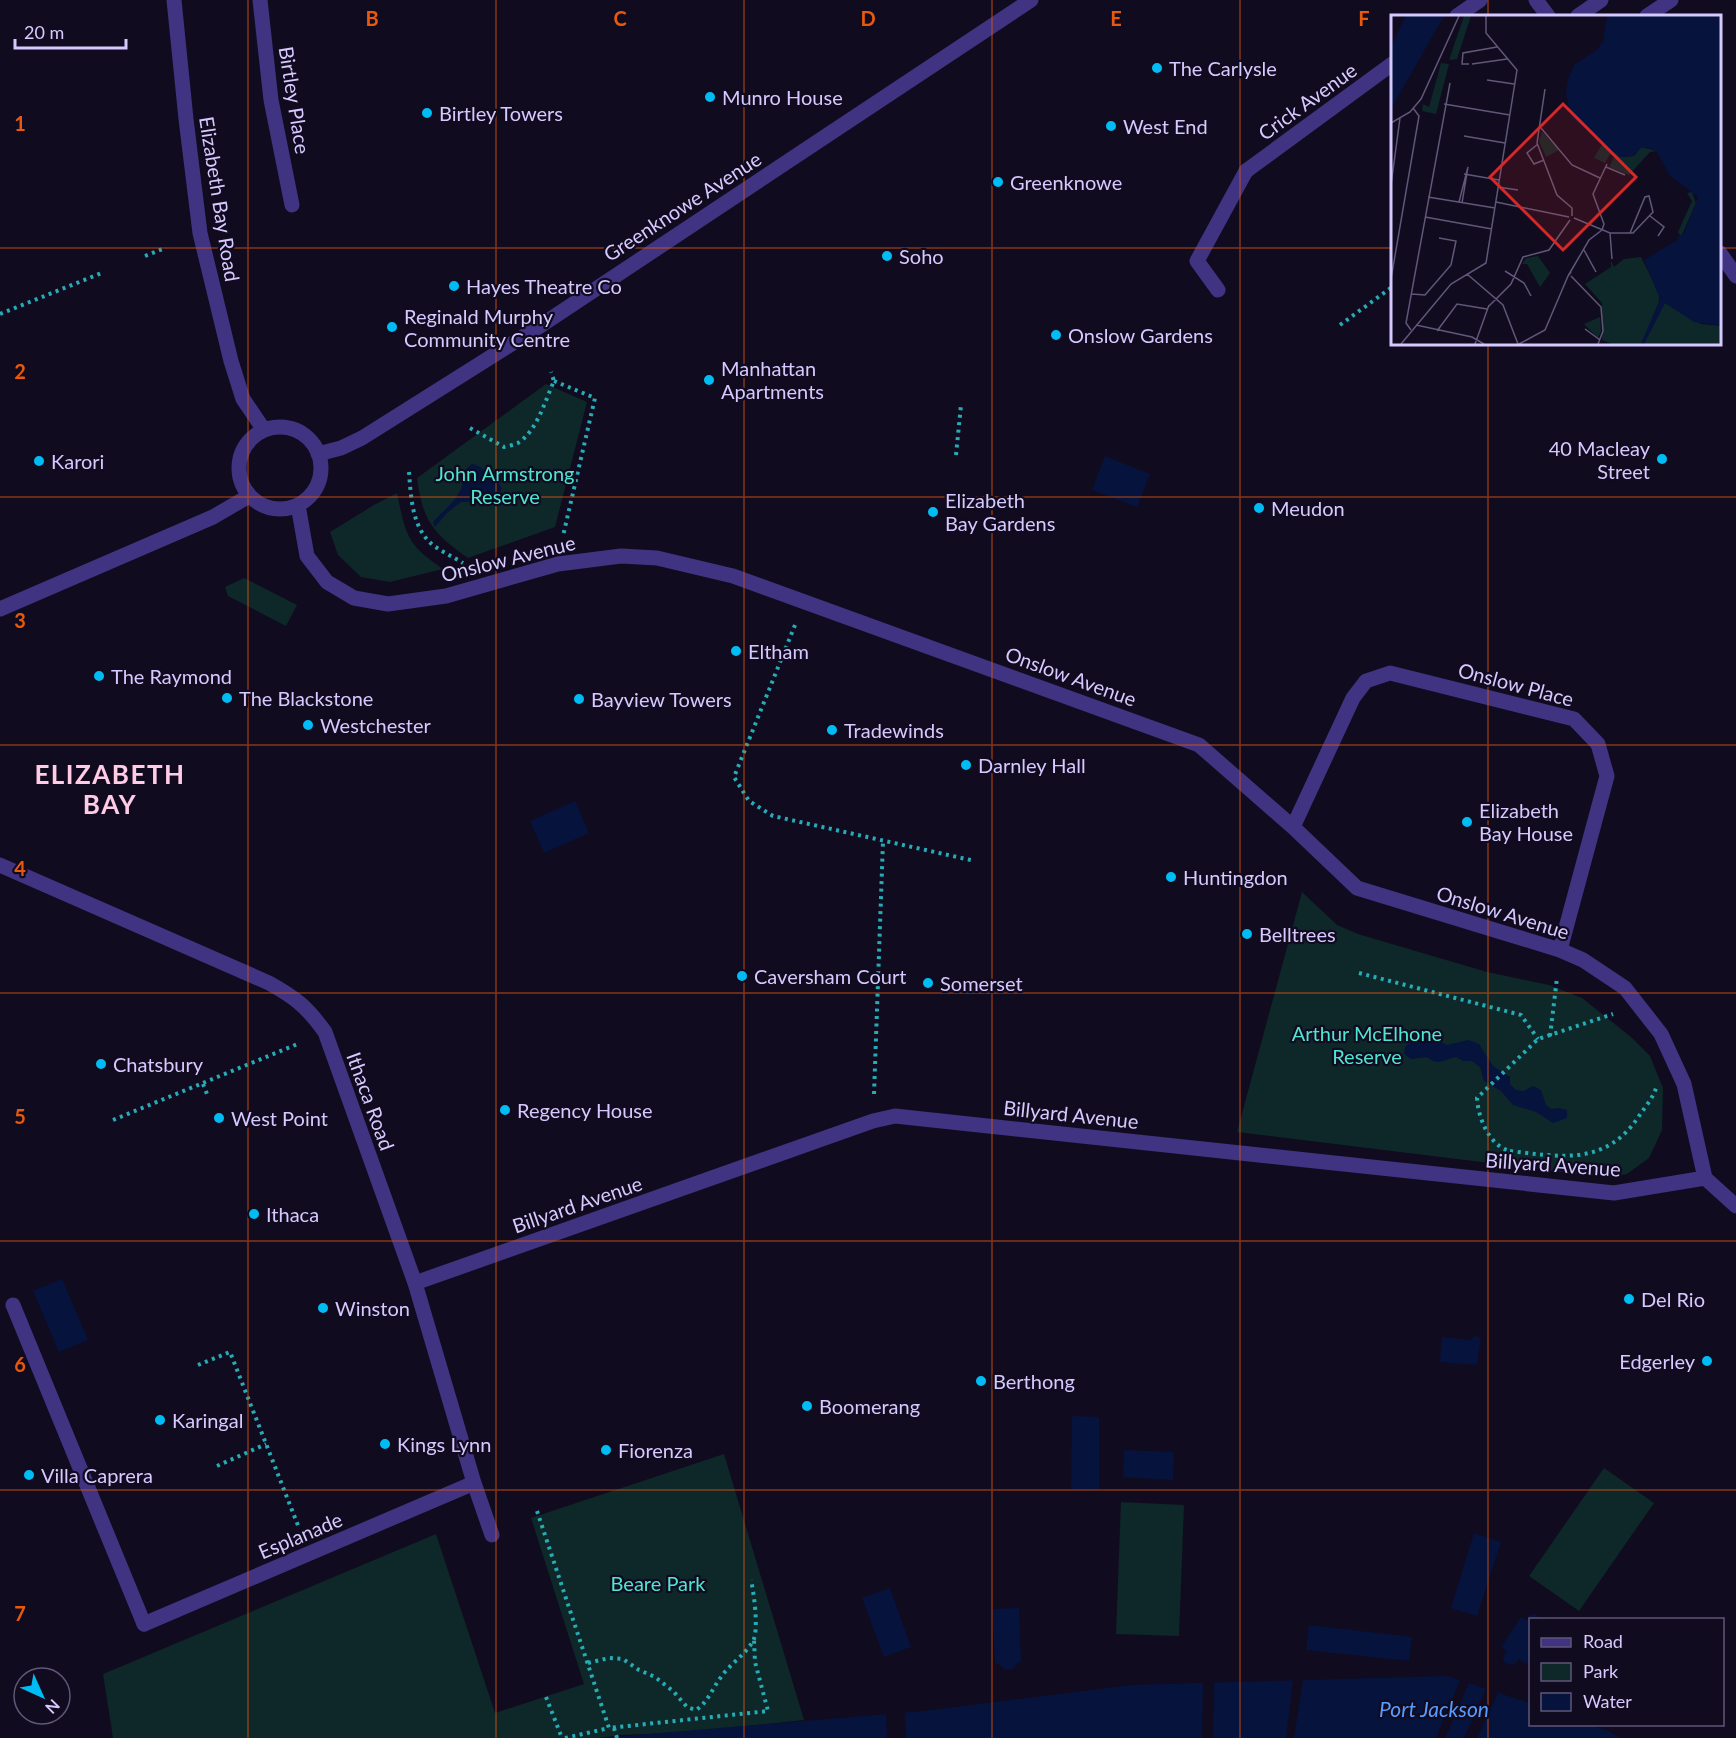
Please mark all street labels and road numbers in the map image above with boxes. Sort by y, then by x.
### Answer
street label: Birtley Place [275,45,315,155]
street label: Crick Avenue [1253,57,1361,145]
street label: Elizabeth Bay Road [195,115,245,283]
street label: Greenknowe Avenue [599,146,765,266]
street label: Onslow Avenue [438,530,578,586]
street label: Onslow Avenue [1002,641,1140,711]
street label: Onslow Place [1456,657,1576,711]
street label: Onslow Avenue [1434,880,1572,944]
street label: Ithaca Road [342,1049,400,1153]
street label: Billyard Avenue [1002,1095,1140,1133]
street label: Billyard Avenue [1484,1147,1622,1181]
street label: Billyard Avenue [509,1171,645,1237]
street label: Esplanade [254,1507,346,1563]

